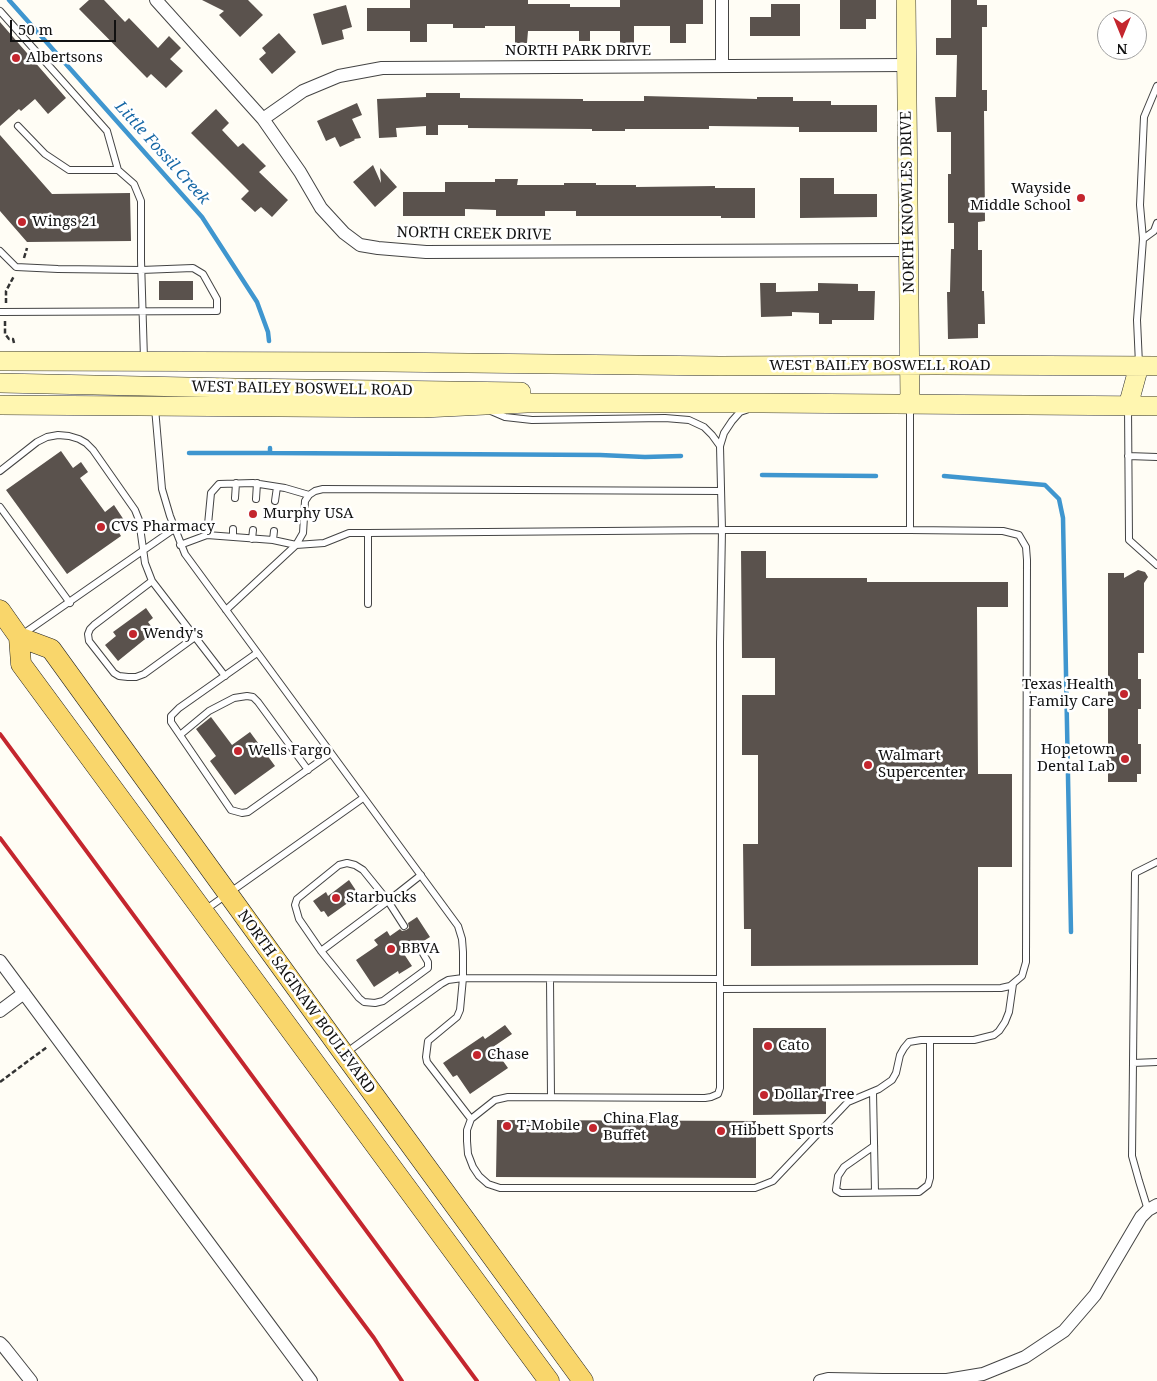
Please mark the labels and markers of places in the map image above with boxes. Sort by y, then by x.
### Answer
place label: Albertsons [26,49,103,67]
marker: Albertsons [10,52,22,64]
place label: Wayside Middle School [970,180,1071,215]
marker: Wayside Middle School [1075,192,1087,204]
place label: Wings 21 [32,213,98,231]
marker: Wings 21 [16,216,28,228]
place label: Murphy USA [263,505,354,523]
marker: Murphy USA [247,508,259,520]
place label: CVS Pharmacy [111,518,215,536]
marker: CVS Pharmacy [95,521,107,533]
place label: Wendy's [143,625,203,643]
marker: Wendy's [127,628,139,640]
place label: Texas Health Family Care [1022,676,1114,711]
marker: Texas Health Family Care [1118,688,1130,700]
place label: Hopetown Dental Lab [1037,741,1115,776]
place label: Wells Fargo [248,742,331,760]
marker: Wells Fargo [232,745,244,757]
place label: Walmart Supercenter [878,747,965,782]
marker: Hopetown Dental Lab [1119,753,1131,765]
marker: Walmart Supercenter [862,759,874,771]
place label: Starbucks [346,889,417,907]
marker: Starbucks [330,892,342,904]
place label: BBVA [401,940,440,958]
marker: BBVA [385,943,397,955]
place label: Cato [778,1037,810,1055]
marker: Cato [762,1040,774,1052]
place label: Chase [487,1046,529,1064]
marker: Chase [471,1049,483,1061]
place label: Dollar Tree [774,1086,855,1104]
marker: Dollar Tree [758,1089,770,1101]
place label: China Flag Buffet [603,1110,679,1145]
place label: T-Mobile [517,1117,580,1135]
marker: T-Mobile [501,1120,513,1132]
marker: China Flag Buffet [587,1122,599,1134]
place label: Hibbett Sports [731,1122,834,1140]
marker: Hibbett Sports [715,1125,727,1137]

